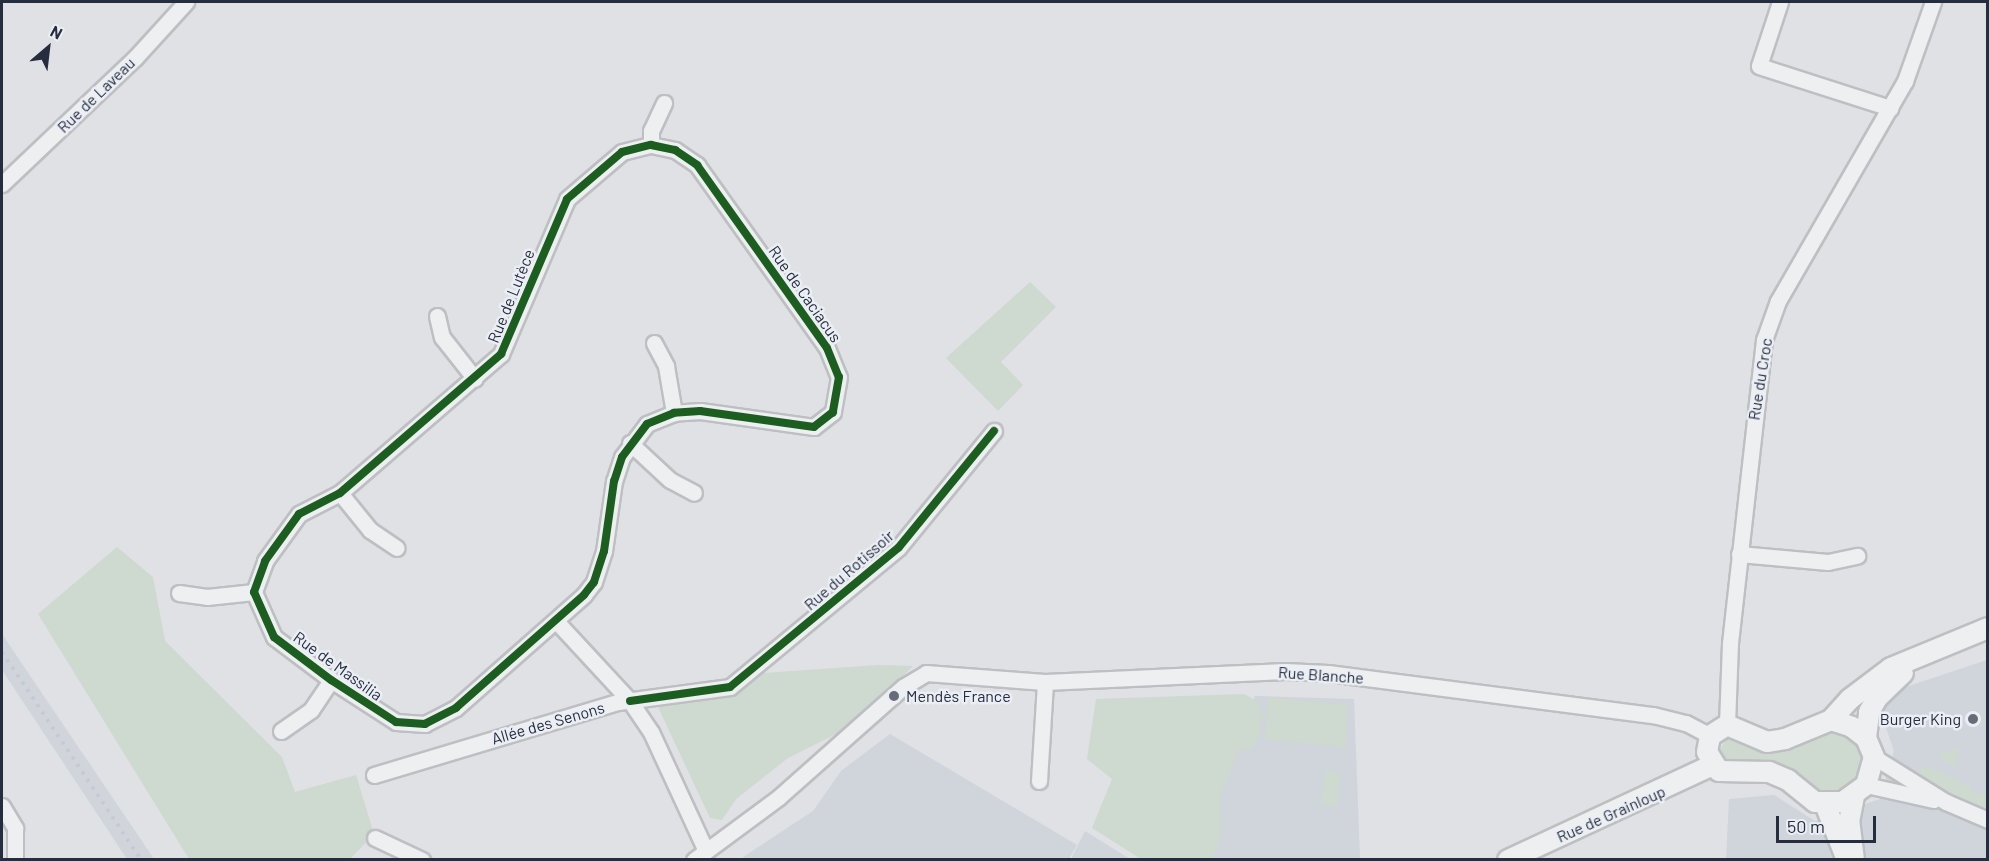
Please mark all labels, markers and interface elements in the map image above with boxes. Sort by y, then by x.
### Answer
north arrow [18,18,78,78]
text: N [48,21,66,43]
street label: Rue de Laveau [53,53,139,137]
street label: Rue de Caciacus [765,242,845,346]
street label: Rue de Lutèce [484,246,538,346]
street label: Rue du Croc [1744,336,1776,422]
street label: Rue du Rotissoir [800,526,898,614]
street label: Rue de Massilia [290,627,386,705]
street label: Rue Blanche [1278,662,1364,688]
place label: Mendès France [906,686,1011,706]
marker: Mendès France [887,689,901,703]
street label: Allée des Senons [489,698,607,748]
place label: Burger King [1880,709,1961,729]
marker: Burger King [1966,712,1980,726]
street label: Rue de Grainloup [1554,781,1668,847]
scale bar [1779,804,1880,842]
text: 50 m [1787,815,1825,837]

